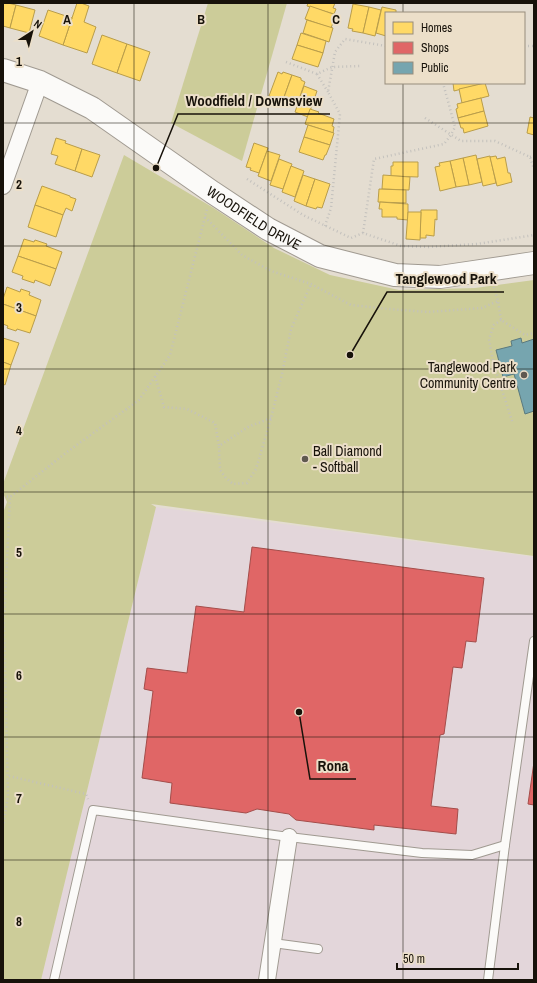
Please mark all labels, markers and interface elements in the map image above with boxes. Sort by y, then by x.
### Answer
text: A [63,11,71,28]
text: B [197,11,205,28]
text: C [332,11,340,28]
north arrow [12,12,52,52]
legend [385,12,525,84]
text: N [31,16,45,31]
text: Homes [421,20,452,36]
text: Shops [421,40,449,56]
text: 1 [16,53,22,70]
text: Public [421,60,448,76]
callout: Woodfield / Downsview [178,87,330,114]
text: Woodfield / Downsview [186,90,323,111]
text: 2 [16,176,22,193]
street label: WOODFIELD DRIVE [203,182,304,254]
callout: Tanglewood Park [387,265,504,292]
text: Tanglewood Park [396,268,497,289]
text: 3 [16,299,22,316]
place label: Tanglewood Park Community Centre [420,358,516,392]
marker: Tanglewood Park Community Centre [519,370,529,380]
text: 4 [16,422,22,439]
place label: Ball Diamond - Softball [313,442,382,476]
marker: Ball Diamond - Softball [300,454,310,464]
text: 5 [16,544,22,561]
text: 6 [16,667,22,684]
callout: Rona [310,752,356,779]
text: Rona [318,755,349,776]
text: 7 [16,790,22,807]
text: 8 [16,913,22,930]
scale bar [397,945,518,971]
text: 50 m [403,951,425,967]

